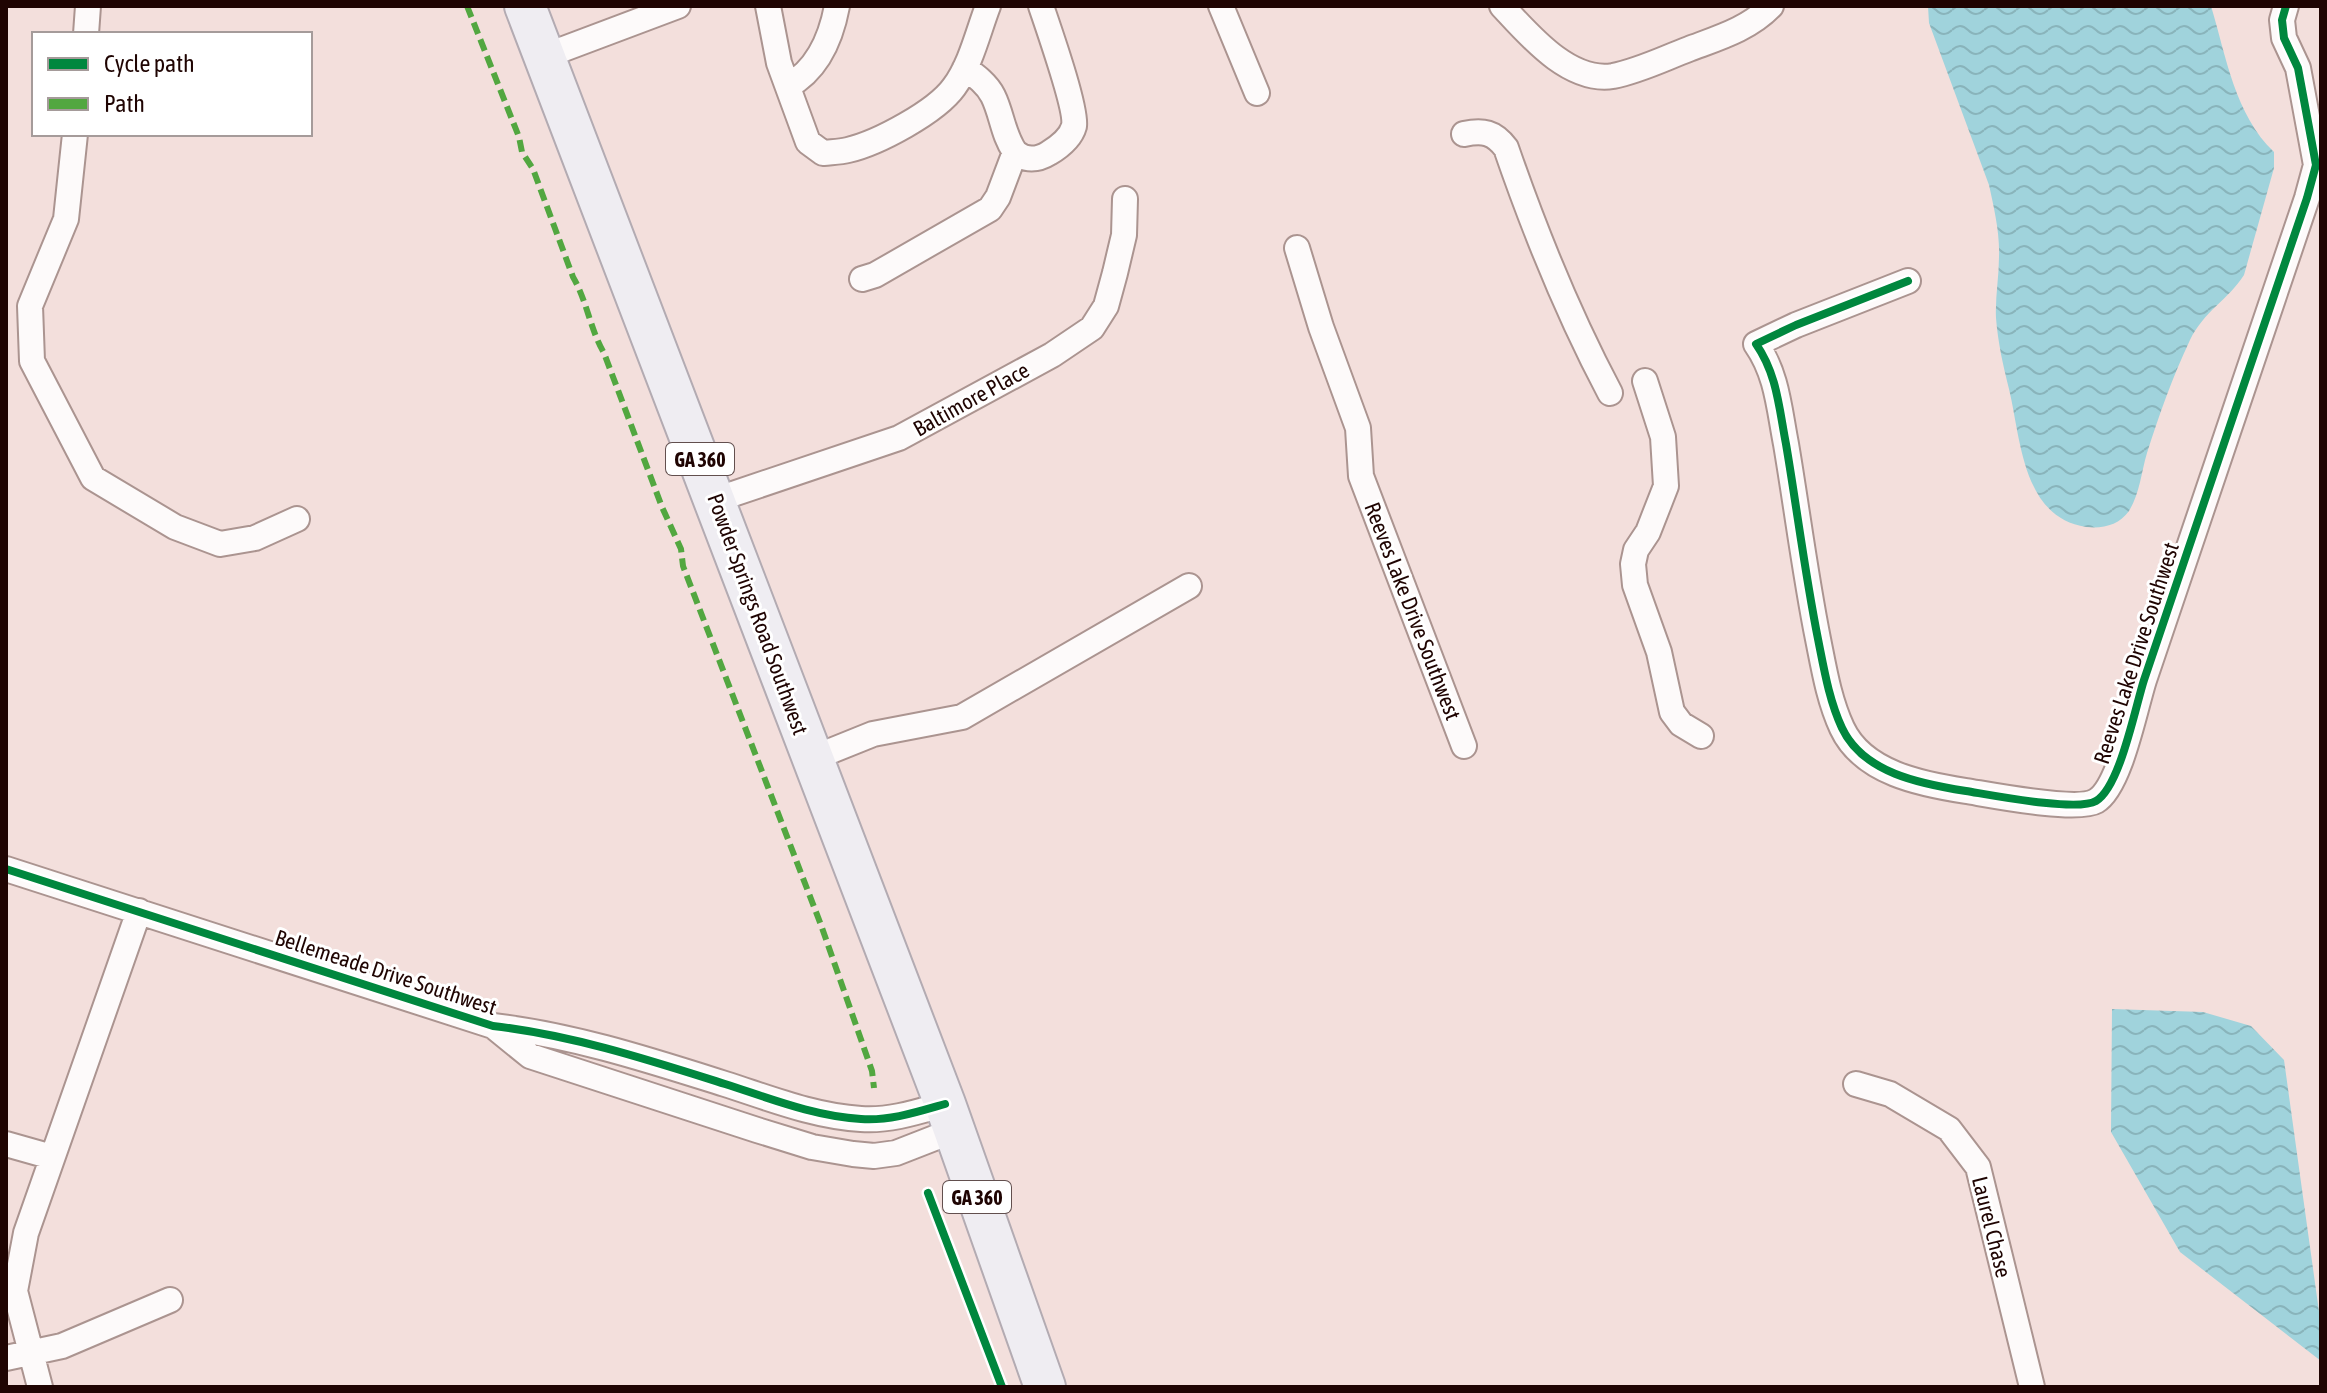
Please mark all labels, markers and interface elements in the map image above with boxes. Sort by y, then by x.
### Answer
legend [32,32,312,136]
text: Cycle path [104,50,195,77]
text: Path [104,90,145,117]
street label: Baltimore Place [908,356,1034,442]
road number: GA 360 [666,443,734,475]
street label: Powder Springs Road Southwest [702,490,814,738]
street label: Reeves Lake Drive Southwest [1359,498,1467,724]
street label: Reeves Lake Drive Southwest [2088,539,2184,767]
street label: Bellemeade Drive Southwest [272,924,500,1020]
street label: Laurel Chase [1967,1174,2017,1280]
road number: GA 360 [943,1181,1011,1213]

